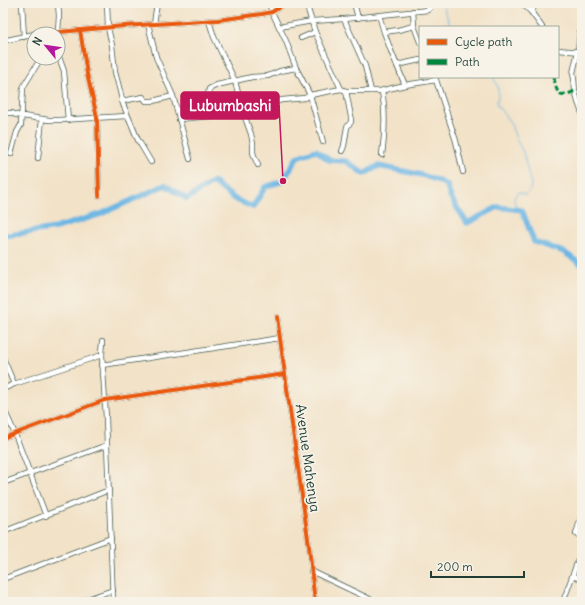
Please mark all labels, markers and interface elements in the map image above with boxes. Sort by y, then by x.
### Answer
north arrow [26,26,66,66]
legend [419,26,559,78]
text: N [29,34,45,48]
text: Cycle path [455,34,512,49]
text: Path [455,54,480,69]
callout: Lubumbashi [181,92,279,119]
text: Lubumbashi [189,96,271,115]
street label: Avenue Mahenya [291,403,325,513]
scale bar [431,553,524,579]
text: 200 m [437,559,473,574]

